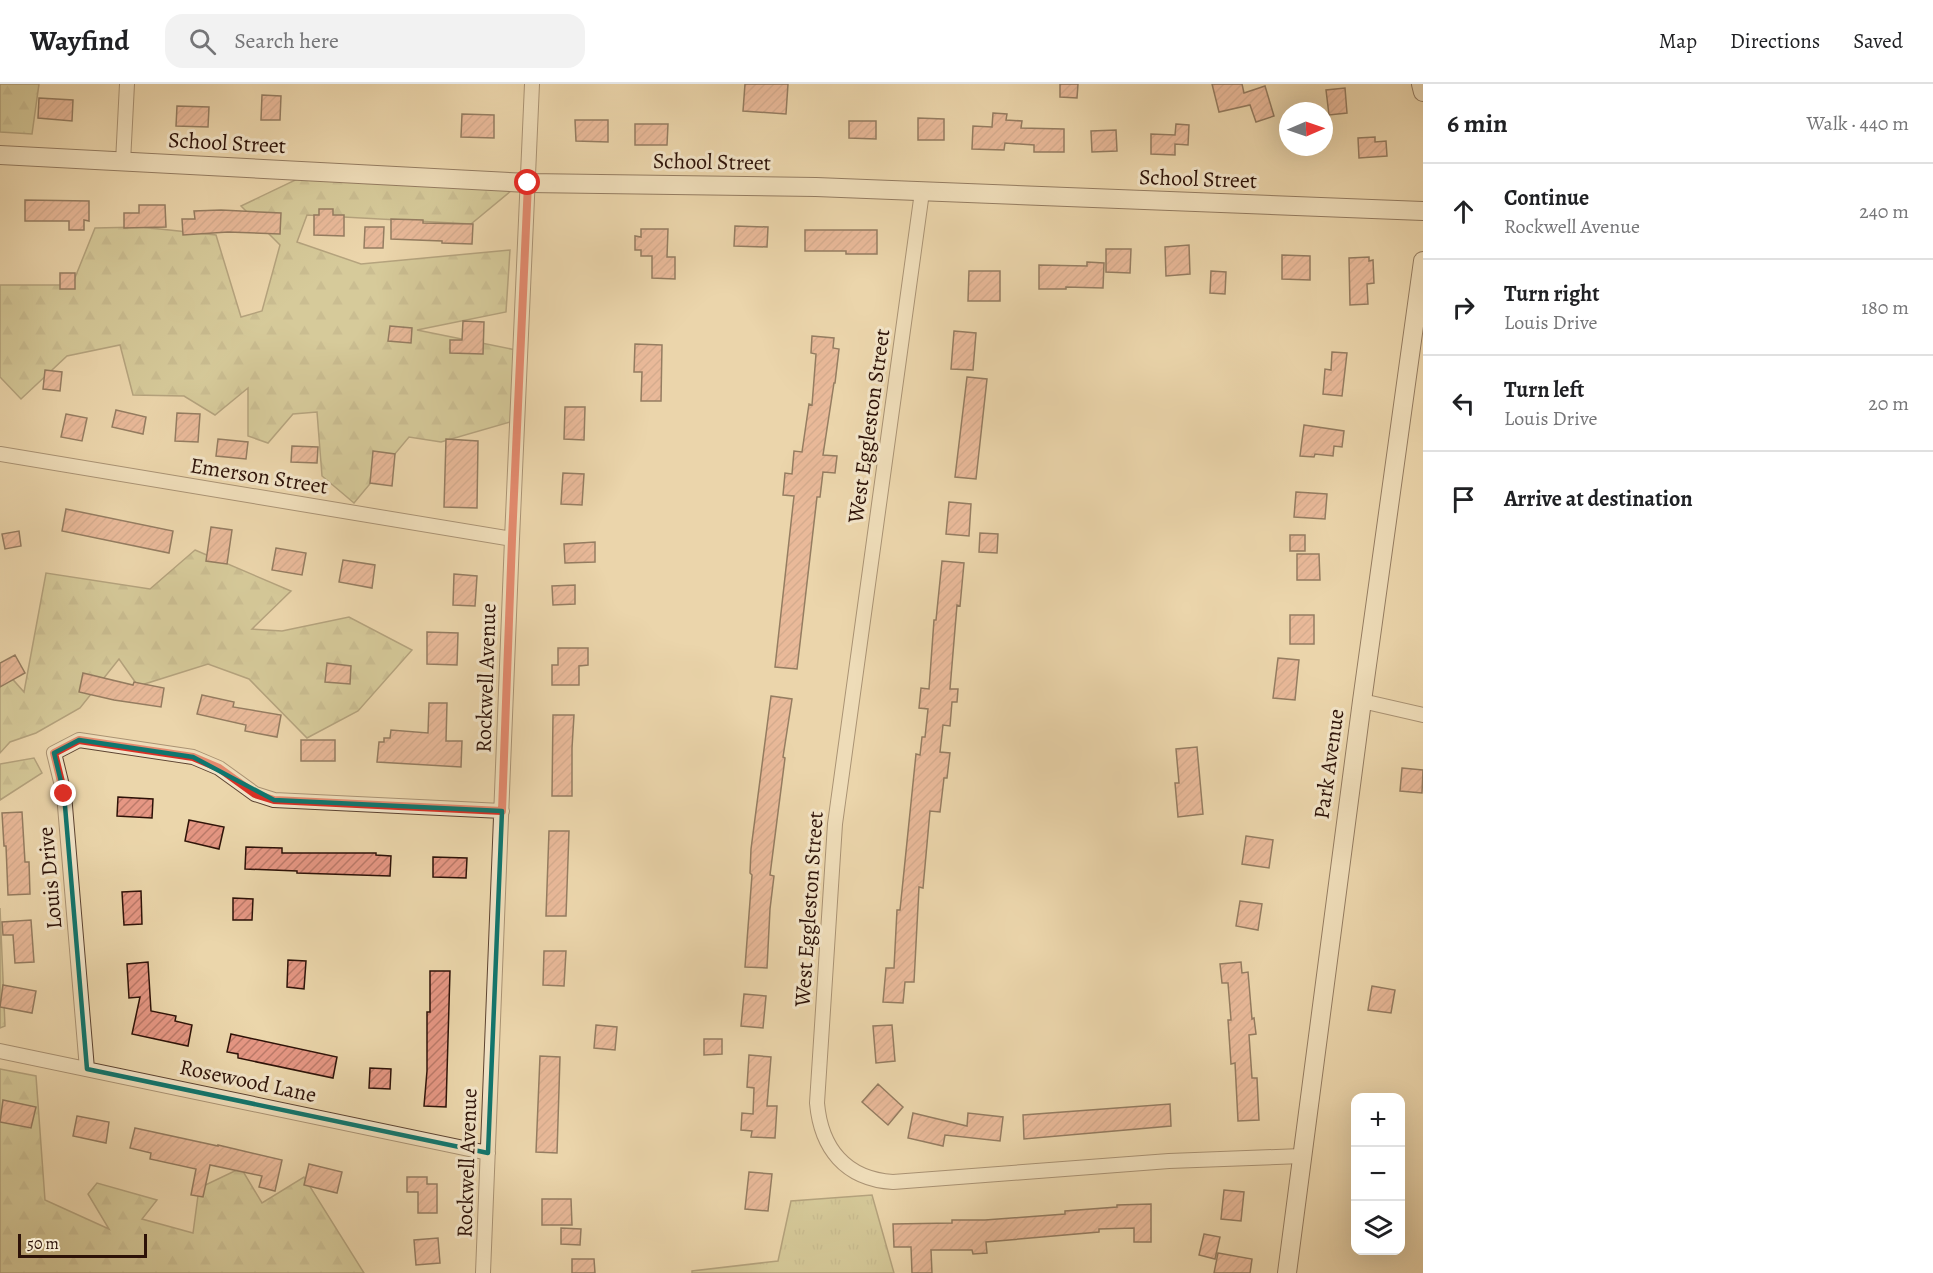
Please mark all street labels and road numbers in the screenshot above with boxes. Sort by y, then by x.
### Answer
street label: School Street [167,125,287,161]
street label: School Street [653,146,771,178]
street label: School Street [1138,162,1258,196]
street label: West Eggleston Street [840,327,898,526]
street label: Emerson Street [188,450,330,502]
street label: Rockwell Avenue [468,603,504,753]
street label: Park Avenue [1306,707,1352,821]
street label: West Eggleston Street [787,810,831,1009]
street label: Louis Drive [31,825,69,931]
street label: Rosewood Lane [177,1052,319,1110]
street label: Rockwell Avenue [449,1088,485,1238]

